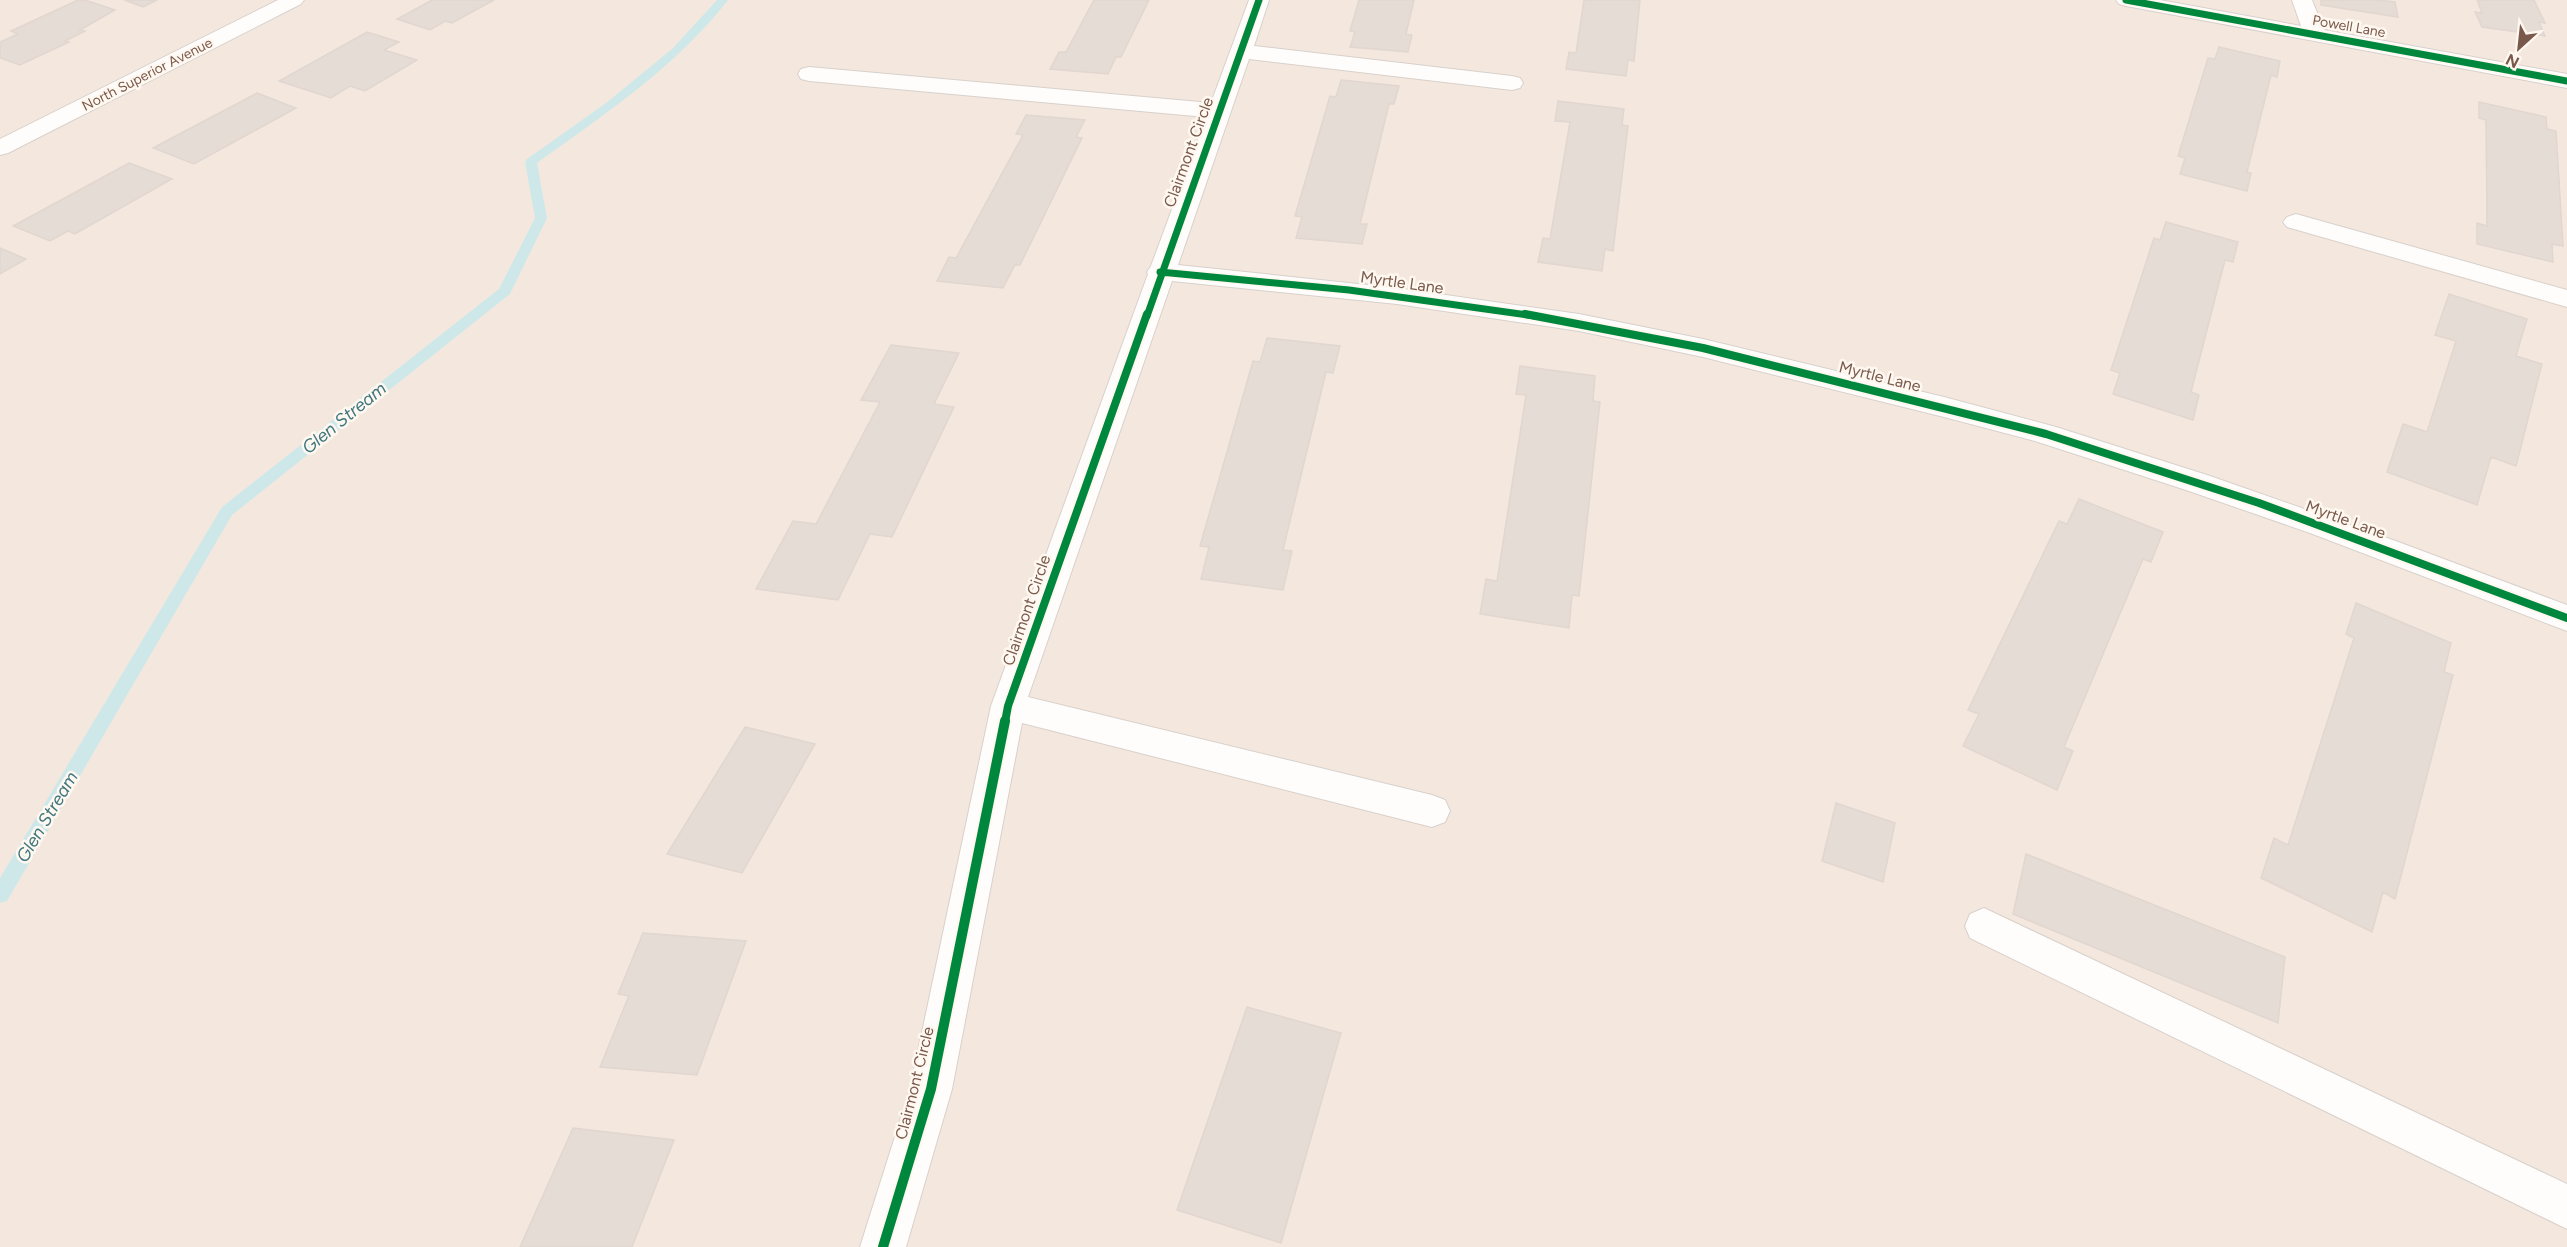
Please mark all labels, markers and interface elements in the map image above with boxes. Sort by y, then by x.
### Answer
street label: Powell Lane [2311,12,2387,41]
north arrow [2489,18,2549,78]
street label: North Superior Avenue [79,34,216,115]
text: N [2503,50,2522,72]
street label: Clairmont Circle [1160,94,1217,210]
street label: Myrtle Lane [1359,267,1445,298]
street label: Myrtle Lane [1837,357,1923,396]
water label: Glen Stream [297,377,391,459]
street label: Myrtle Lane [2303,496,2389,543]
street label: Clairmont Circle [999,552,1054,668]
water label: Glen Stream [11,768,83,866]
street label: Clairmont Circle [891,1024,938,1142]

